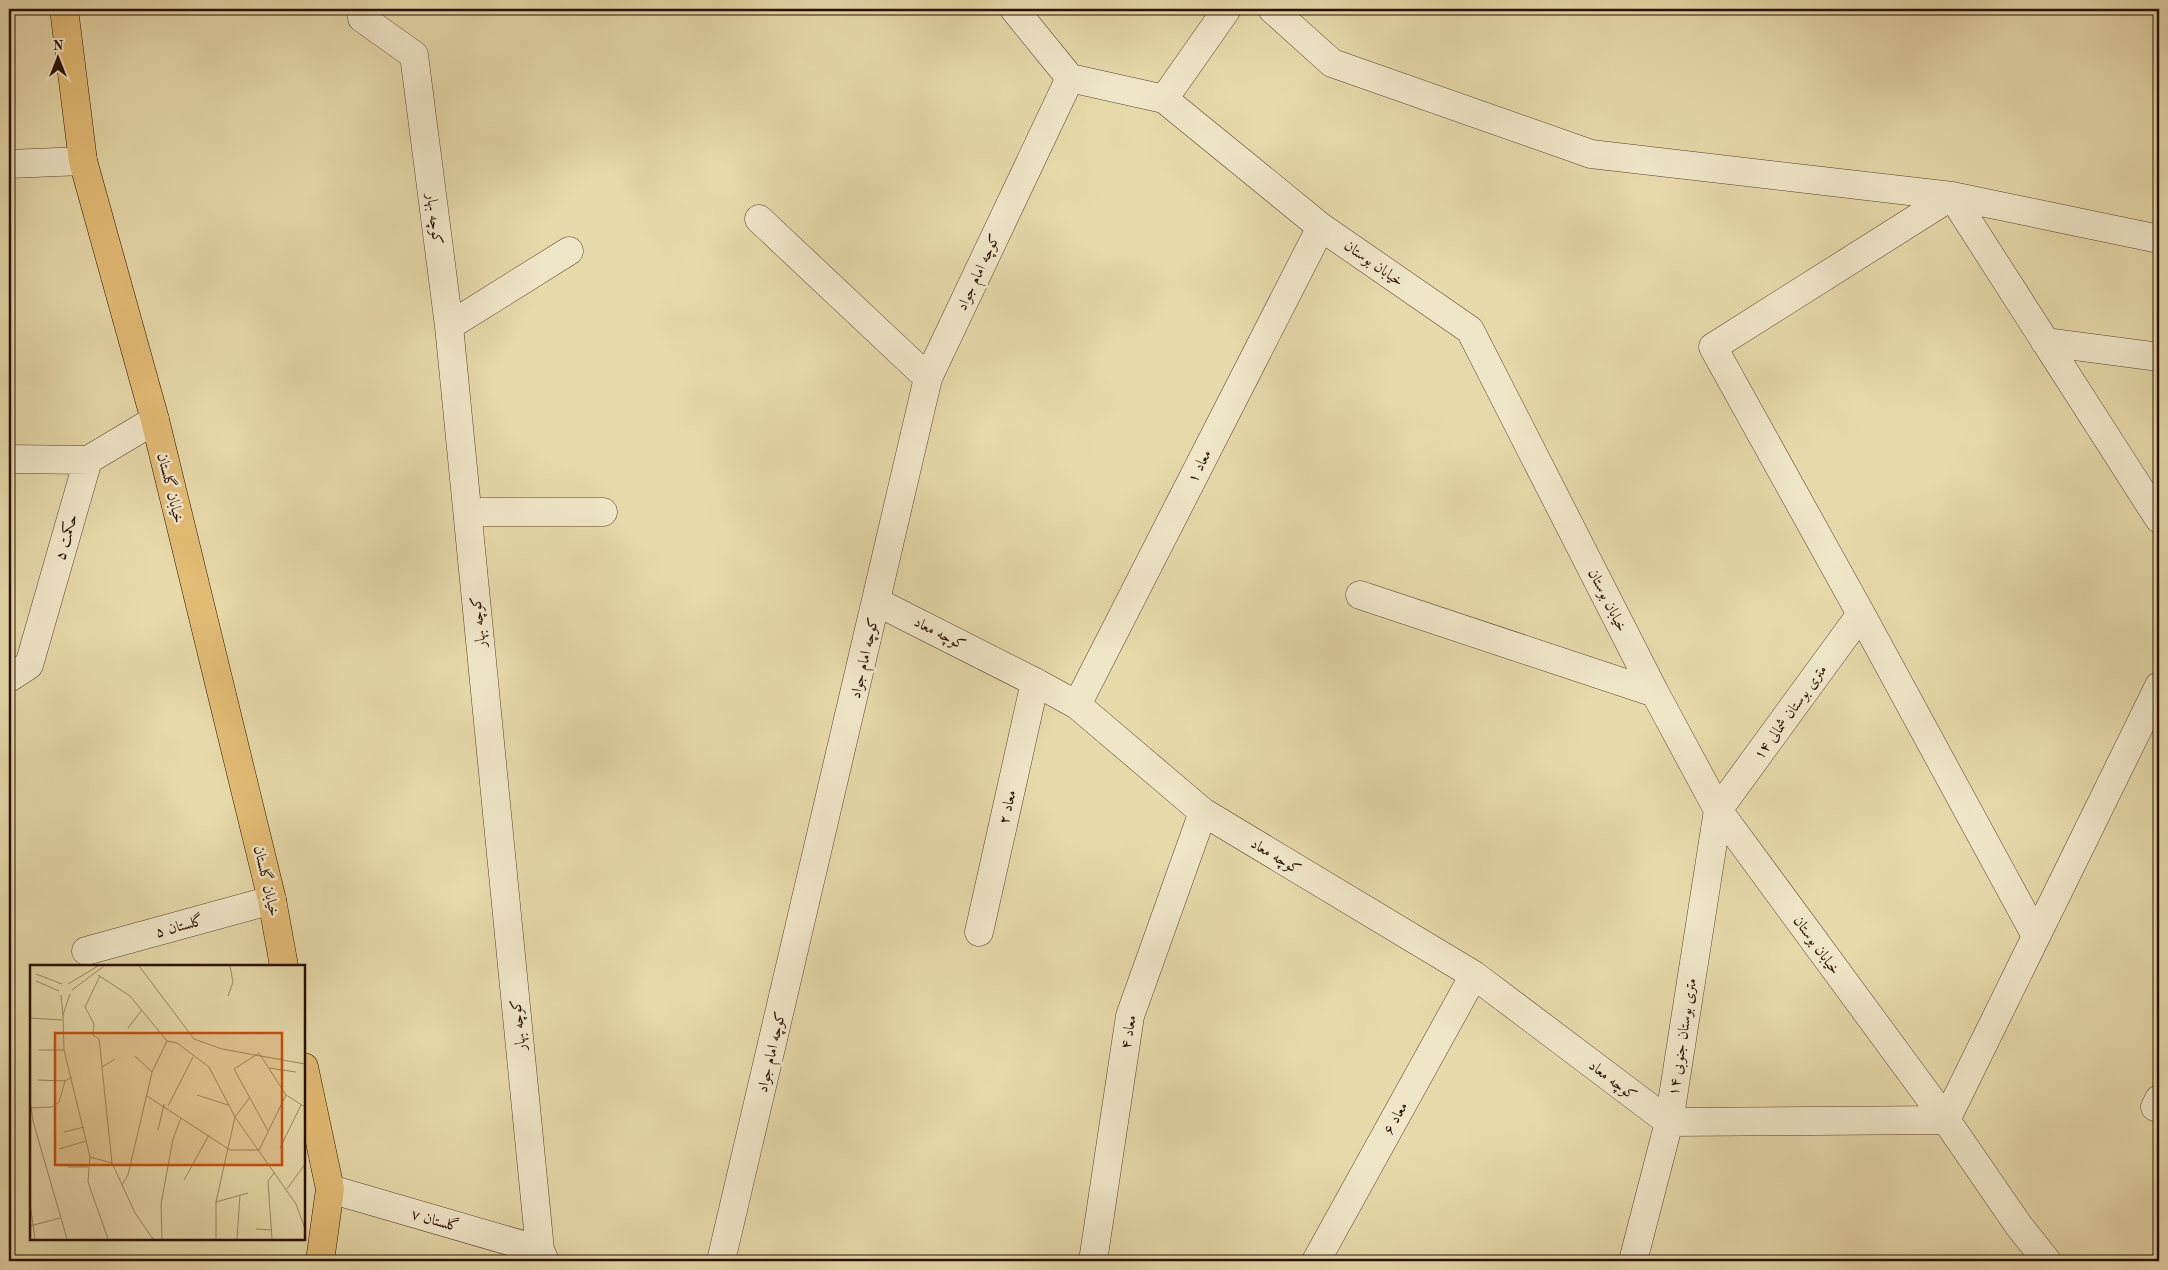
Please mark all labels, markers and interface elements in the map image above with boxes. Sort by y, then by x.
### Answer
north arrow [32,32,82,82]
text: N [53,39,64,53]
street label: کوچه بهار [421,191,445,246]
street label: کوچه امام جواد [954,232,1007,315]
street label: خیابان بوستان [1341,239,1405,290]
street label: معاد ۱ [1186,448,1215,485]
street label: خیابان گلستان [154,451,188,525]
street label: حکمت ۵ [52,512,81,562]
street label: خیابان بوستان [1584,567,1629,634]
street label: کوچه بهار [468,595,492,650]
street label: کوچه معاد [910,614,968,655]
street label: کوچه امام جواد [848,616,886,701]
street label: ۱۴ متری بوستان شمالی [1752,663,1830,763]
street label: معاد ۲ [997,789,1020,826]
street label: کوچه معاد [1247,836,1303,880]
street label: خیابان گلستان [250,844,284,918]
street label: گلستان ۵ [153,911,205,941]
street label: خیابان بوستان [1790,914,1842,978]
inset map [30,965,305,1240]
street label: ۱۴ متری بوستان جنوبی [1667,977,1702,1097]
street label: کوچه بهار [508,998,532,1053]
street label: کوچه امام جواد [755,1010,793,1095]
street label: معاد ۴ [1119,1014,1140,1051]
street label: کوچه معاد [1584,1058,1639,1105]
street label: معاد ۶ [1381,1100,1411,1137]
street label: گلستان ۷ [409,1205,461,1235]

